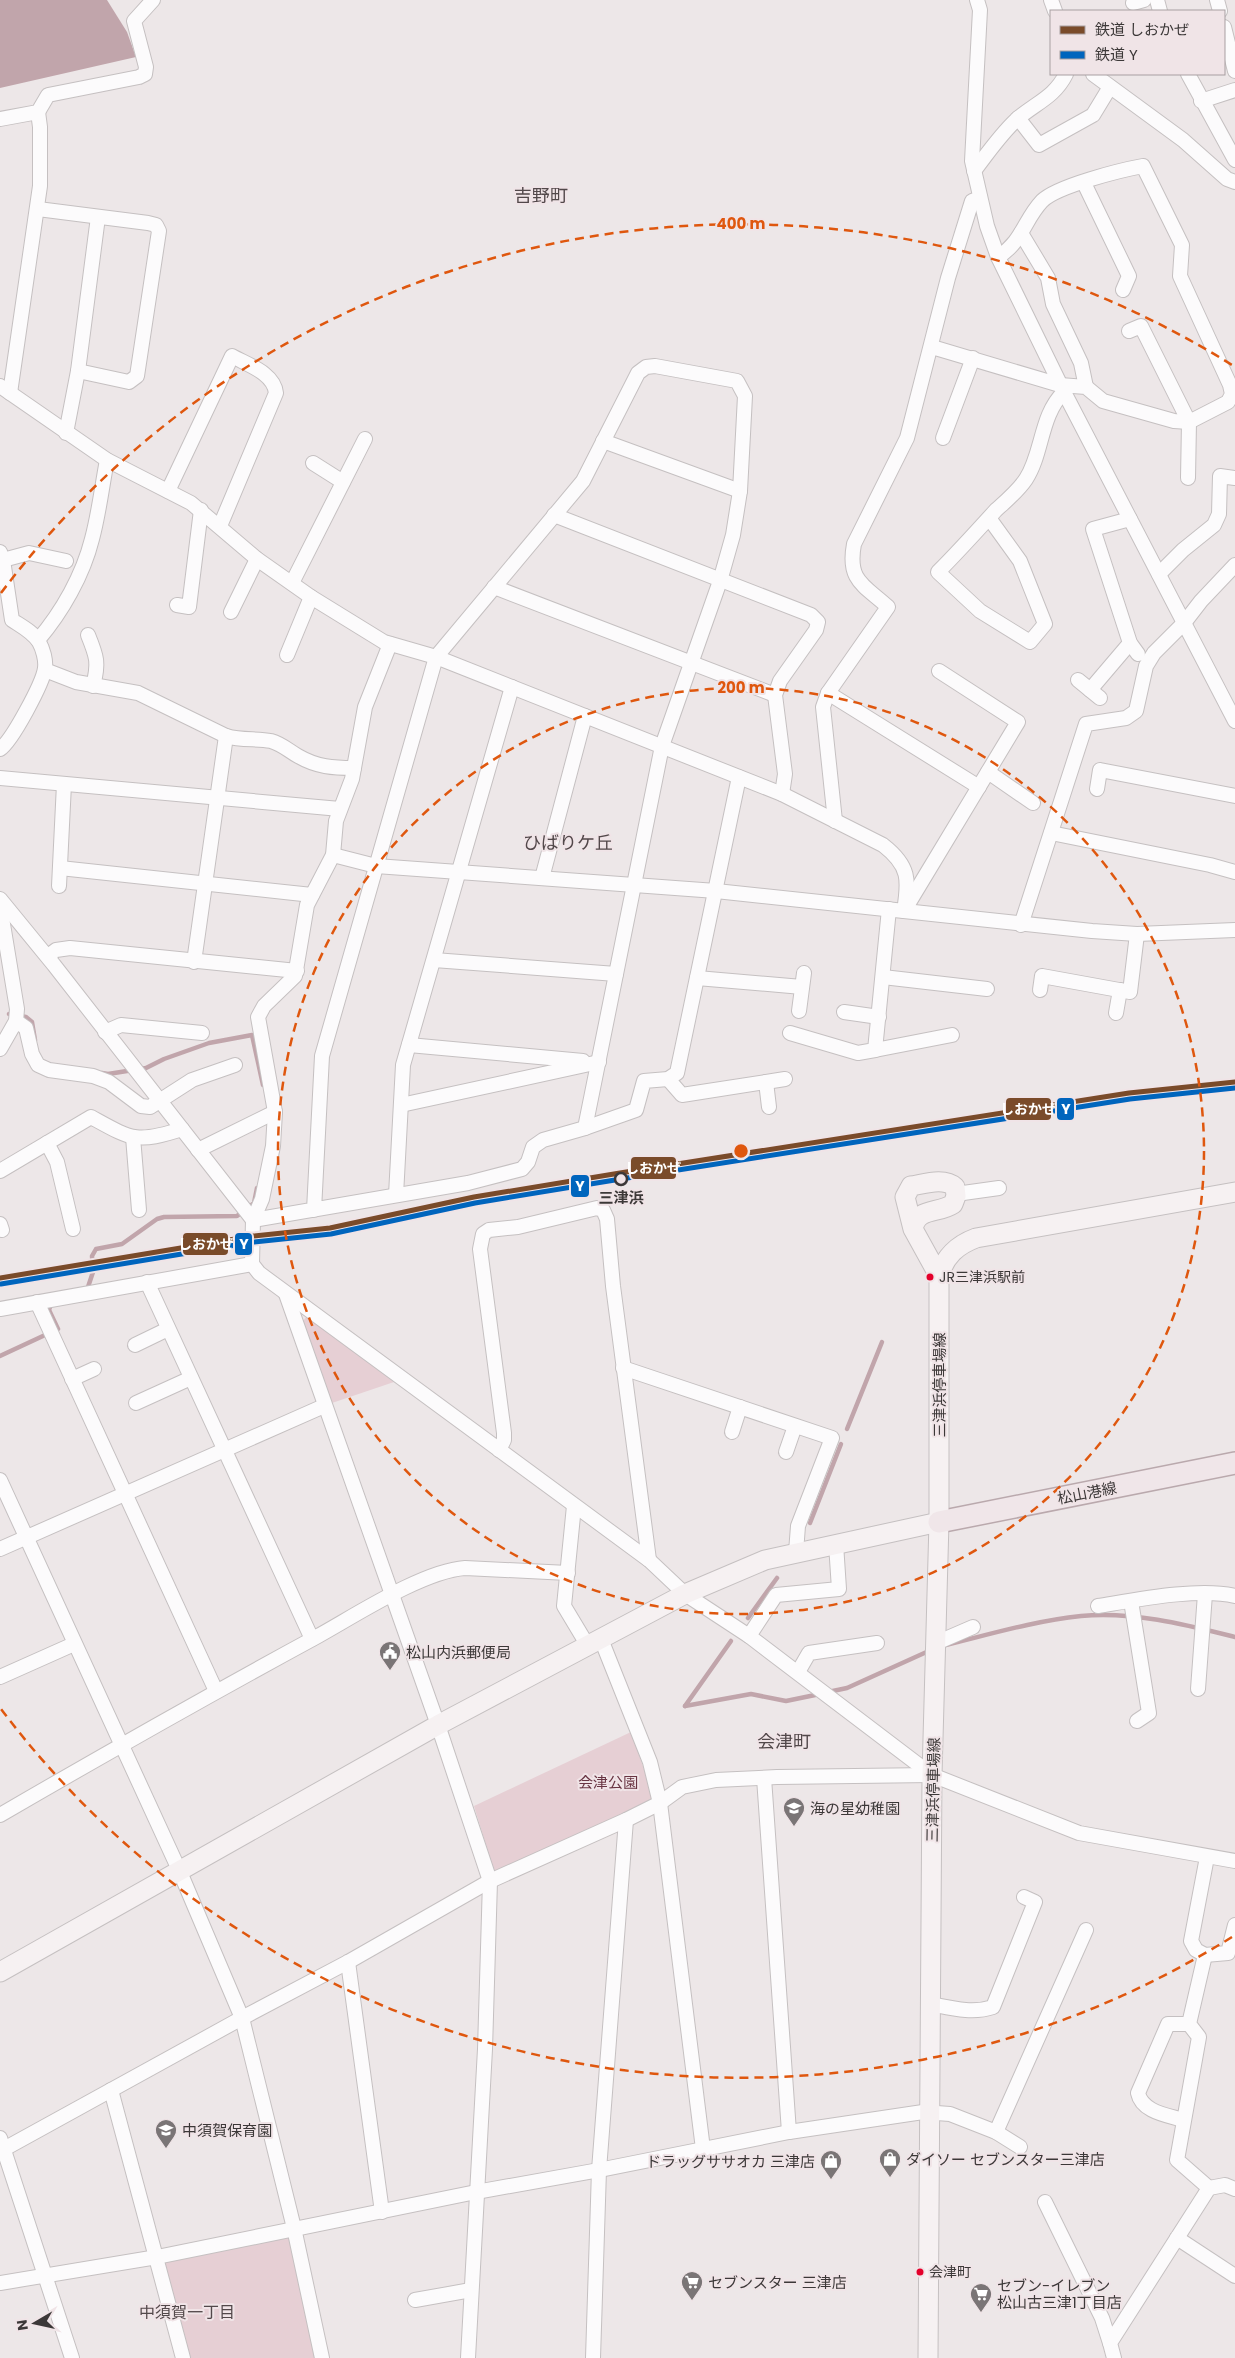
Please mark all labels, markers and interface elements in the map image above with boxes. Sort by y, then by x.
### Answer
legend [1050,10,1225,75]
text: 鉄道 しおかぜ [1095,19,1189,40]
text: 鉄道 Y [1095,44,1138,65]
district label: 吉野町 [514,183,568,208]
text: 400 m [717,213,766,234]
text: 200 m [717,677,765,698]
district label: ひばりケ丘 [523,830,613,855]
line badge: しおかぜ [1005,1097,1052,1121]
line badge: Y [1056,1097,1075,1121]
text: しおかぜ [1000,1099,1056,1119]
text: Y [1061,1099,1071,1119]
centre of rings [732,1142,750,1160]
line badge: しおかぜ [630,1156,677,1180]
text: しおかぜ [625,1158,681,1178]
marker: 三津浜 [614,1172,628,1186]
line badge: Y [570,1174,590,1198]
text: Y [575,1176,585,1196]
place label: 三津浜 [598,1187,644,1208]
line badge: しおかぜ [182,1232,229,1256]
line badge: Y [234,1232,253,1256]
text: しおかぜ [178,1234,234,1254]
text: Y [239,1234,249,1254]
place label: JR三津浜駅前 [939,1267,1025,1287]
marker: JR三津浜駅前 [925,1272,935,1282]
street label: 三津浜停車場線 [929,1332,950,1438]
street label: 松山港線 [1056,1477,1118,1509]
public building icon: 松山内浜郵便局 [378,1640,402,1671]
place label: 松山内浜郵便局 [406,1642,511,1663]
district label: 会津町 [757,1729,811,1754]
street label: 三津浜停車場線 [922,1737,944,1843]
park label: 会津公園 [578,1772,638,1793]
school or university icon: 海の星幼稚園 [782,1796,806,1827]
place label: 海の星幼稚園 [810,1798,900,1819]
school or university icon: 中須賀保育園 [154,2118,178,2149]
place label: 中須賀保育園 [182,2120,272,2141]
shop icon: ダイソー セブンスター三津店 [878,2147,902,2178]
shop icon: ドラッグササオカ 三津店 [819,2149,843,2180]
place label: ダイソー セブンスター三津店 [906,2149,1105,2170]
place label: ドラッグササオカ 三津店 [646,2151,815,2172]
place label: 会津町 [929,2262,971,2282]
marker: 会津町 [915,2267,925,2277]
supermarket icon: セブンスター 三津店 [680,2270,704,2301]
place label: セブンスター 三津店 [708,2272,847,2293]
place label: セブン-イレブン 松山古三津1丁目店 [997,2275,1122,2313]
supermarket icon: セブン-イレブン 松山古三津1丁目店 [969,2282,993,2313]
north arrow [10,2298,60,2348]
district label: 中須賀一丁目 [139,2301,235,2324]
text: N [11,2318,33,2332]

